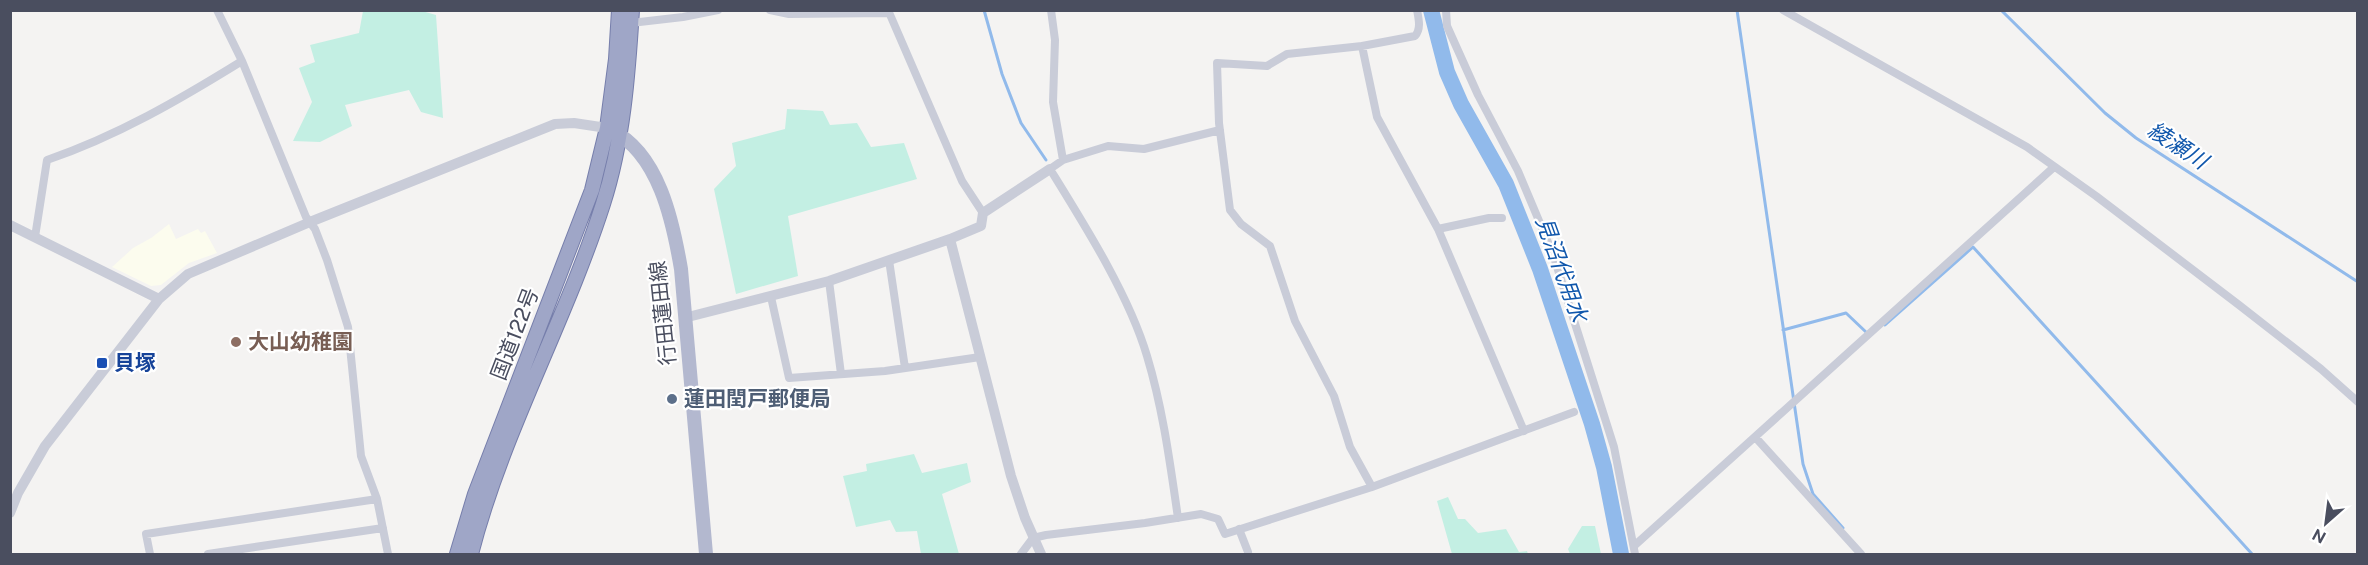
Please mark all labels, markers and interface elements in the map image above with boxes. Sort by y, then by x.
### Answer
water label: 綾瀬川 [2143,116,2214,175]
water label: 見沼代用水 [1531,213,1594,327]
street label: 行田蓮田線 [645,260,680,367]
street label: 国道122号 [486,284,544,383]
place label: 大山幼稚園 [248,329,353,354]
marker: 大山幼稚園 [229,335,243,349]
place label: 貝塚 [114,350,156,375]
marker: 貝塚 [95,356,109,370]
place label: 蓮田閏戸郵便局 [684,386,831,411]
marker: 蓮田閏戸郵便局 [665,392,679,406]
north arrow [2296,493,2356,553]
text: N [2309,524,2329,547]

